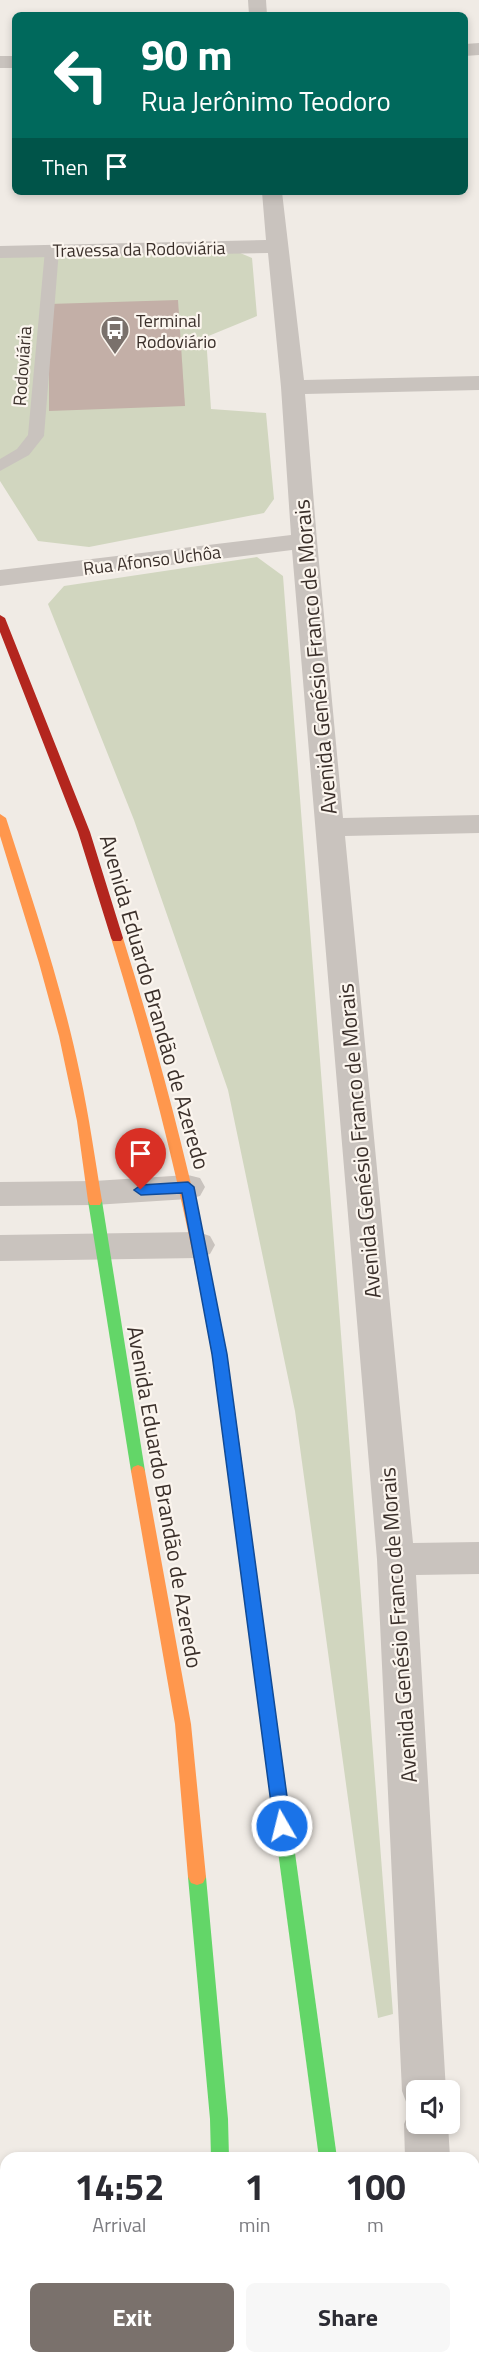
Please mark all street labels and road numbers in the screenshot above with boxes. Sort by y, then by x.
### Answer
street label: Travessa da Rodoviária [52,234,226,264]
street label: Rodoviária [6,325,38,407]
street label: Avenida Genésio Franco de Morais [284,498,346,816]
street label: Rua Afonso Uchôa [82,538,222,582]
street label: Avenida Eduardo Brandão de Azeredo [91,831,219,1173]
street label: Avenida Genésio Franco de Morais [328,982,390,1300]
street label: Avenida Eduardo Brandão de Azeredo [118,1323,212,1671]
street label: Avenida Genésio Franco de Morais [370,1466,426,1784]

